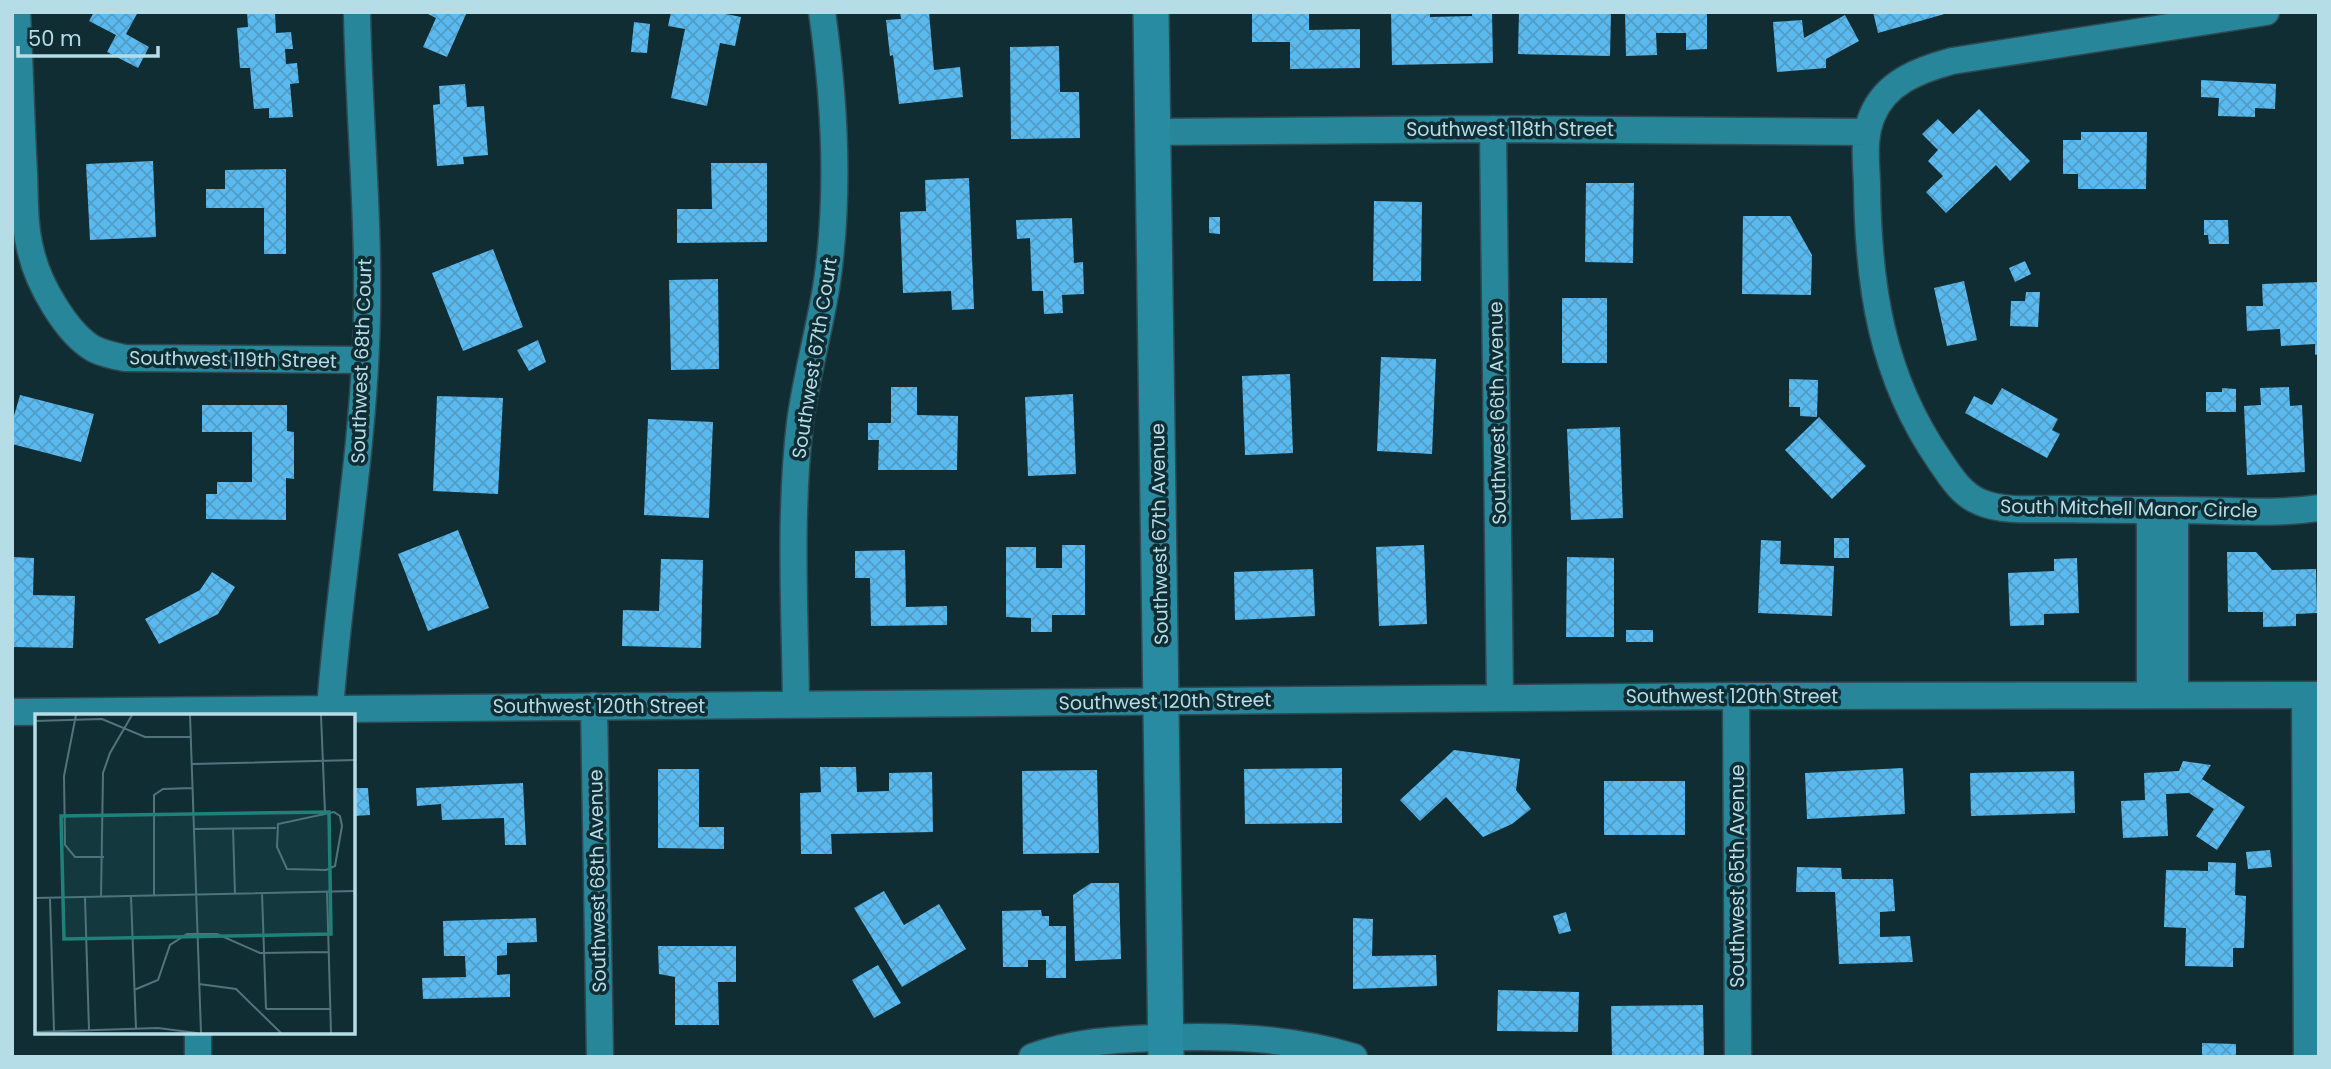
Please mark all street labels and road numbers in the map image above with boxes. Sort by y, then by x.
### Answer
street label: Southwest 118th Street [1406,116,1614,143]
street label: Southwest 67th Court [785,255,844,461]
street label: Southwest 68th Court [344,258,379,464]
street label: Southwest 66th Avenue [1482,301,1513,525]
street label: Southwest 119th Street [129,344,337,375]
street label: Southwest 67th Avenue [1144,423,1175,645]
street label: South Mitchell Manor Circle [2000,493,2258,524]
street label: Southwest 120th Street [1626,683,1838,710]
street label: Southwest 120th Street [1059,686,1272,717]
street label: Southwest 120th Street [493,693,705,720]
street label: Southwest 65th Avenue [1724,764,1751,988]
street label: Southwest 68th Avenue [582,769,613,993]

